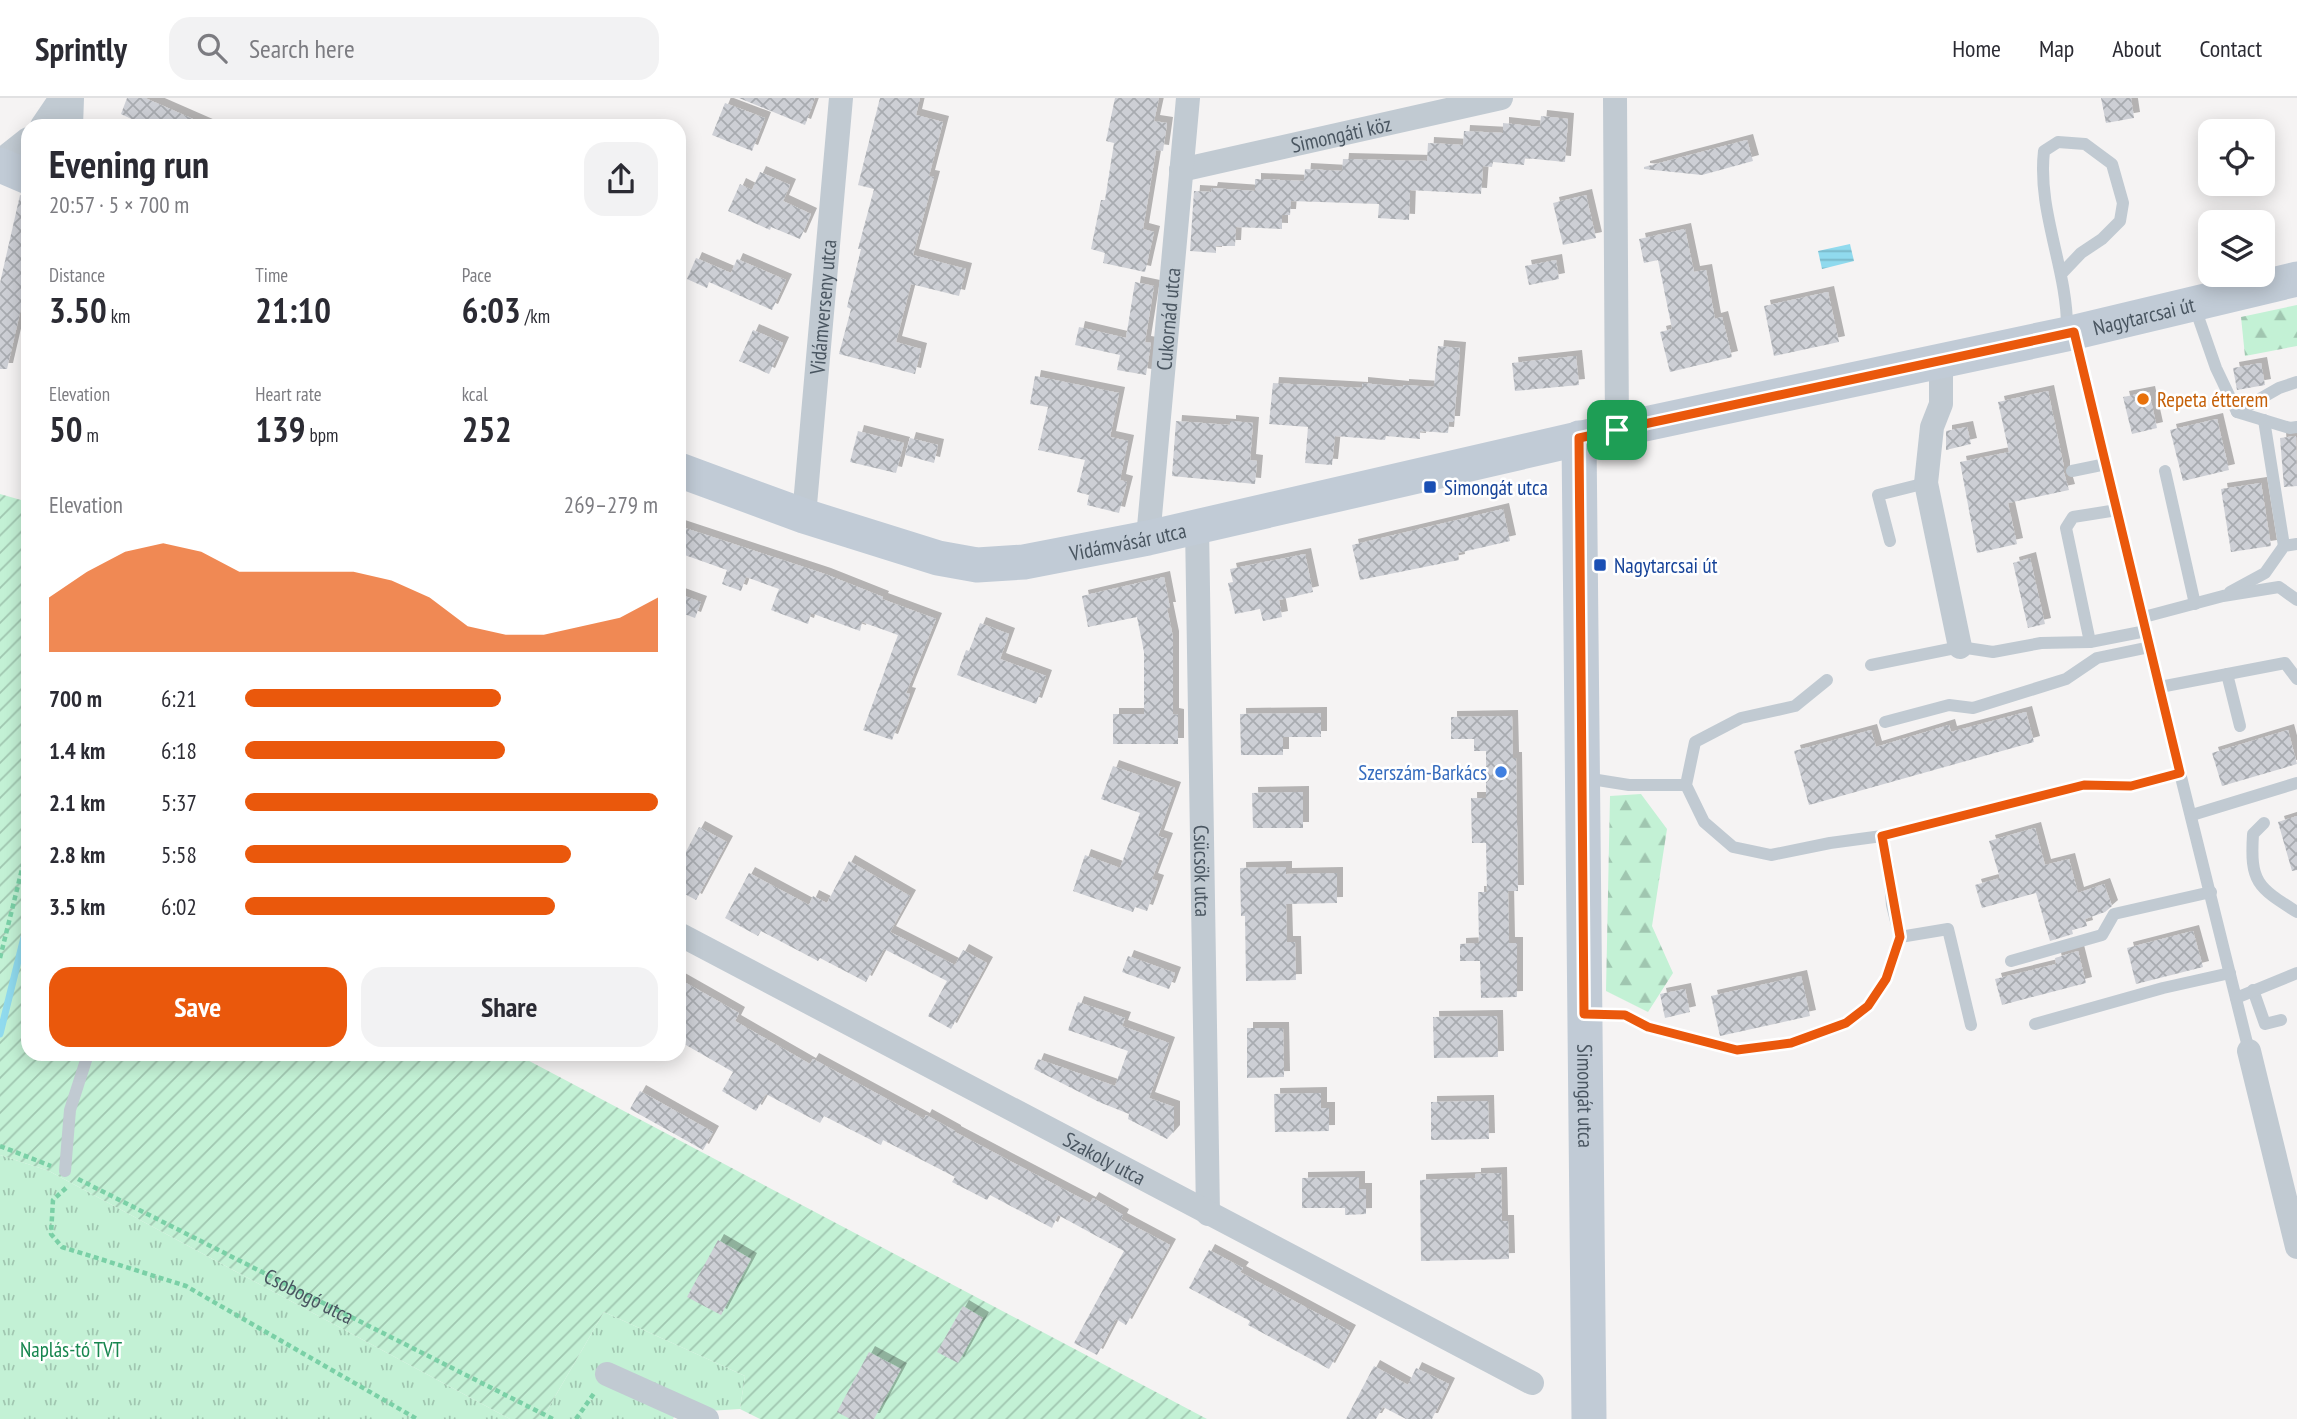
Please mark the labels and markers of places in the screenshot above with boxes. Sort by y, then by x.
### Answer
place label: Repeta étterem [2157,386,2268,413]
marker: Repeta étterem [2135,391,2151,407]
pin [1587,400,1647,460]
place label: Simongát utca [1444,474,1548,501]
marker: Simongát utca [1422,479,1438,495]
place label: Nagytarcsai út [1614,552,1718,579]
marker: Nagytarcsai út [1592,557,1608,573]
place label: Szerszám-Barkács [1358,759,1487,786]
marker: Szerszám-Barkács [1493,764,1509,780]

